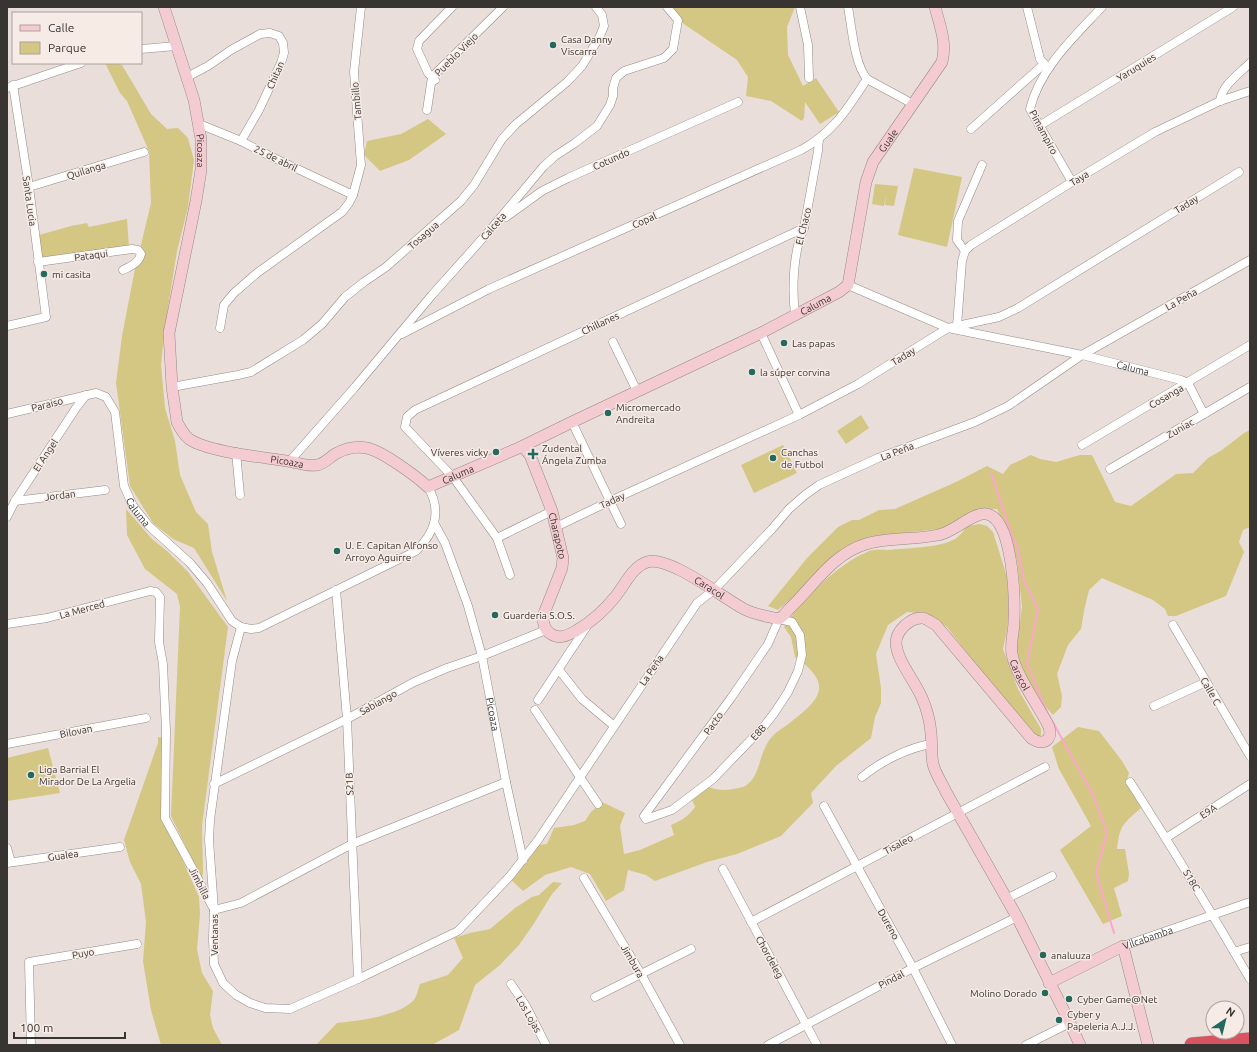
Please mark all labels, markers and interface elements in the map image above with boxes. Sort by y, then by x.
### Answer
legend [12,12,142,64]
text: Calle [48,21,74,34]
street label: Pueblo Viejo [432,30,480,78]
place label: Casa Danny Viscarra [561,34,613,57]
marker: Casa Danny Viscarra [548,40,558,50]
text: Parque [48,41,86,54]
street label: Yaruquies [1115,51,1158,84]
street label: Chitan [265,60,286,91]
street label: Tambillo [349,81,364,121]
street label: Pimampiro [1027,108,1060,156]
street label: Guale [876,127,900,154]
street label: Picoaza [194,133,206,168]
street label: 25 de abril [252,143,300,174]
street label: Cotundo [591,146,631,172]
street label: Quilanga [65,159,107,182]
street label: Taya [1068,168,1091,188]
street label: Santa Lucia [21,175,38,227]
street label: Taday [1172,193,1200,216]
street label: El Chaco [794,206,813,246]
street label: Calceta [478,210,508,242]
street label: Copal [630,210,658,231]
street label: Tosagua [406,219,441,252]
street label: Pataqui [73,248,109,263]
marker: mi casita [39,269,49,279]
place label: mi casita [52,269,91,280]
street label: La Peña [1163,286,1199,313]
street label: Caluma [798,292,833,317]
street label: Chillanes [580,310,621,337]
marker: Las papas [779,338,789,348]
place label: Las papas [792,338,835,349]
street label: Taday [889,345,917,368]
street label: Caluma [1115,359,1150,378]
marker: la súper corvina [747,367,757,377]
place label: la súper corvina [760,367,830,378]
street label: Cosanga [1147,382,1185,411]
street label: Paraiso [30,395,64,414]
place label: Micromercado Andreita [616,402,681,425]
marker: Micromercado Andreita [603,408,613,418]
street label: Zuniac [1165,416,1196,441]
street label: El Angel [31,437,60,474]
street label: La Peña [879,440,915,463]
place label: Zudental Ángela Zumba [542,443,606,466]
place label: Víveres vicky [431,447,488,458]
marker: Víveres vicky [491,447,501,457]
place label: Canchas de Futbol [781,447,824,470]
marker: Zudental Ángela Zumba [527,448,539,460]
marker: Canchas de Futbol [768,453,778,463]
street label: Picoaza [270,454,305,470]
street label: Caluma [440,463,475,486]
street label: Jordan [44,488,76,503]
street label: Taday [598,490,627,511]
street label: Caluma [124,496,152,529]
street label: Charapoto [547,512,568,560]
place label: U. E. Capitan Alfonso Arroyo Aguirre [345,540,438,563]
marker: U. E. Capitan Alfonso Arroyo Aguirre [332,546,342,556]
street label: Caracol [692,574,727,602]
street label: La Merced [58,598,106,621]
marker: Guarderia S.O.S. [490,610,500,620]
place label: Guarderia S.O.S. [503,610,575,621]
street label: La Peña [637,653,666,688]
street label: Caracol [1008,658,1032,693]
street label: Calle C [1198,675,1223,707]
street label: Sabiango [358,688,399,717]
street label: Picoaza [484,697,501,732]
street label: Pacto [701,710,725,737]
street label: E8B [748,722,768,743]
street label: Bilovan [59,723,93,740]
place label: Liga Barrial El Mirador De La Argelia [39,764,136,787]
marker: Liga Barrial El Mirador De La Argelia [26,770,36,780]
street label: S21B [344,772,355,796]
street label: E9A [1198,802,1219,821]
street label: Tisaleo [882,832,915,857]
street label: Gualea [47,848,79,863]
street label: Jimbilla [187,865,212,901]
street label: S18C [1181,868,1202,893]
street label: Dureno [876,907,902,942]
street label: Ventanas [209,914,220,956]
street label: Vilcabamba [1121,924,1174,952]
street label: Chordeleg [753,934,786,980]
street label: Jimbura [619,943,646,980]
street label: Puyo [71,946,95,961]
marker: analuuza [1038,950,1048,960]
place label: analuuza [1051,950,1091,961]
street label: Pindal [876,968,906,991]
place label: Molino Dorado [970,988,1037,999]
marker: Molino Dorado [1040,988,1050,998]
street label: Los Lojas [514,994,543,1035]
marker: Cyber Game@Net [1064,994,1074,1004]
place label: Cyber Game@Net [1077,994,1157,1005]
north arrow [1205,1000,1245,1040]
text: N [1224,1005,1238,1019]
place label: Cyber y Papeleria A.J.J. [1067,1009,1136,1032]
scale bar [14,1014,125,1040]
marker: Cyber y Papeleria A.J.J. [1054,1015,1064,1025]
text: 100 m [20,1021,53,1034]

